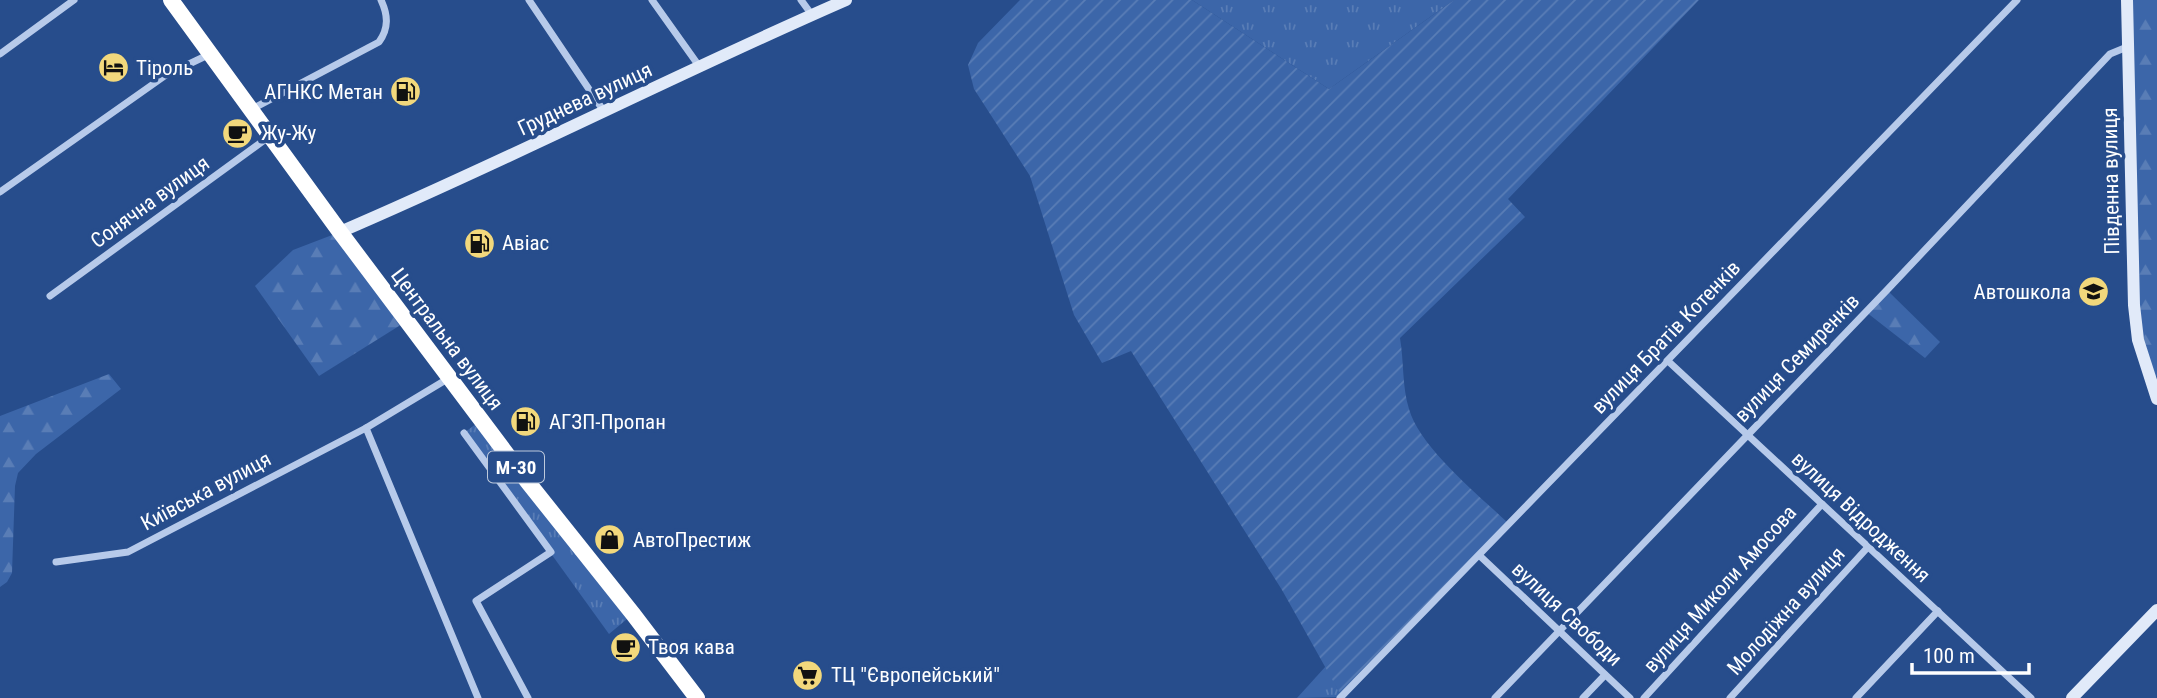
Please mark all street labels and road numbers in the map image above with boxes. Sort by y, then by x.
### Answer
street label: Груднева вулиця [514,57,656,141]
street label: Південна вулиця [2098,107,2124,255]
street label: Сонячна вулиця [86,151,214,253]
street label: вулиця Братів Котенків [1587,256,1745,418]
street label: Центральна вулиця [386,263,508,415]
street label: вулиця Семиренків [1730,289,1864,427]
street label: Київська вулиця [137,447,275,535]
street label: вулиця Відродження [1787,447,1935,587]
road number: М-30 [488,452,544,482]
street label: вулиця Миколи Амосова [1639,501,1801,677]
street label: Молодіжна вулиця [1722,542,1850,680]
street label: вулиця Свободи [1507,557,1627,671]

